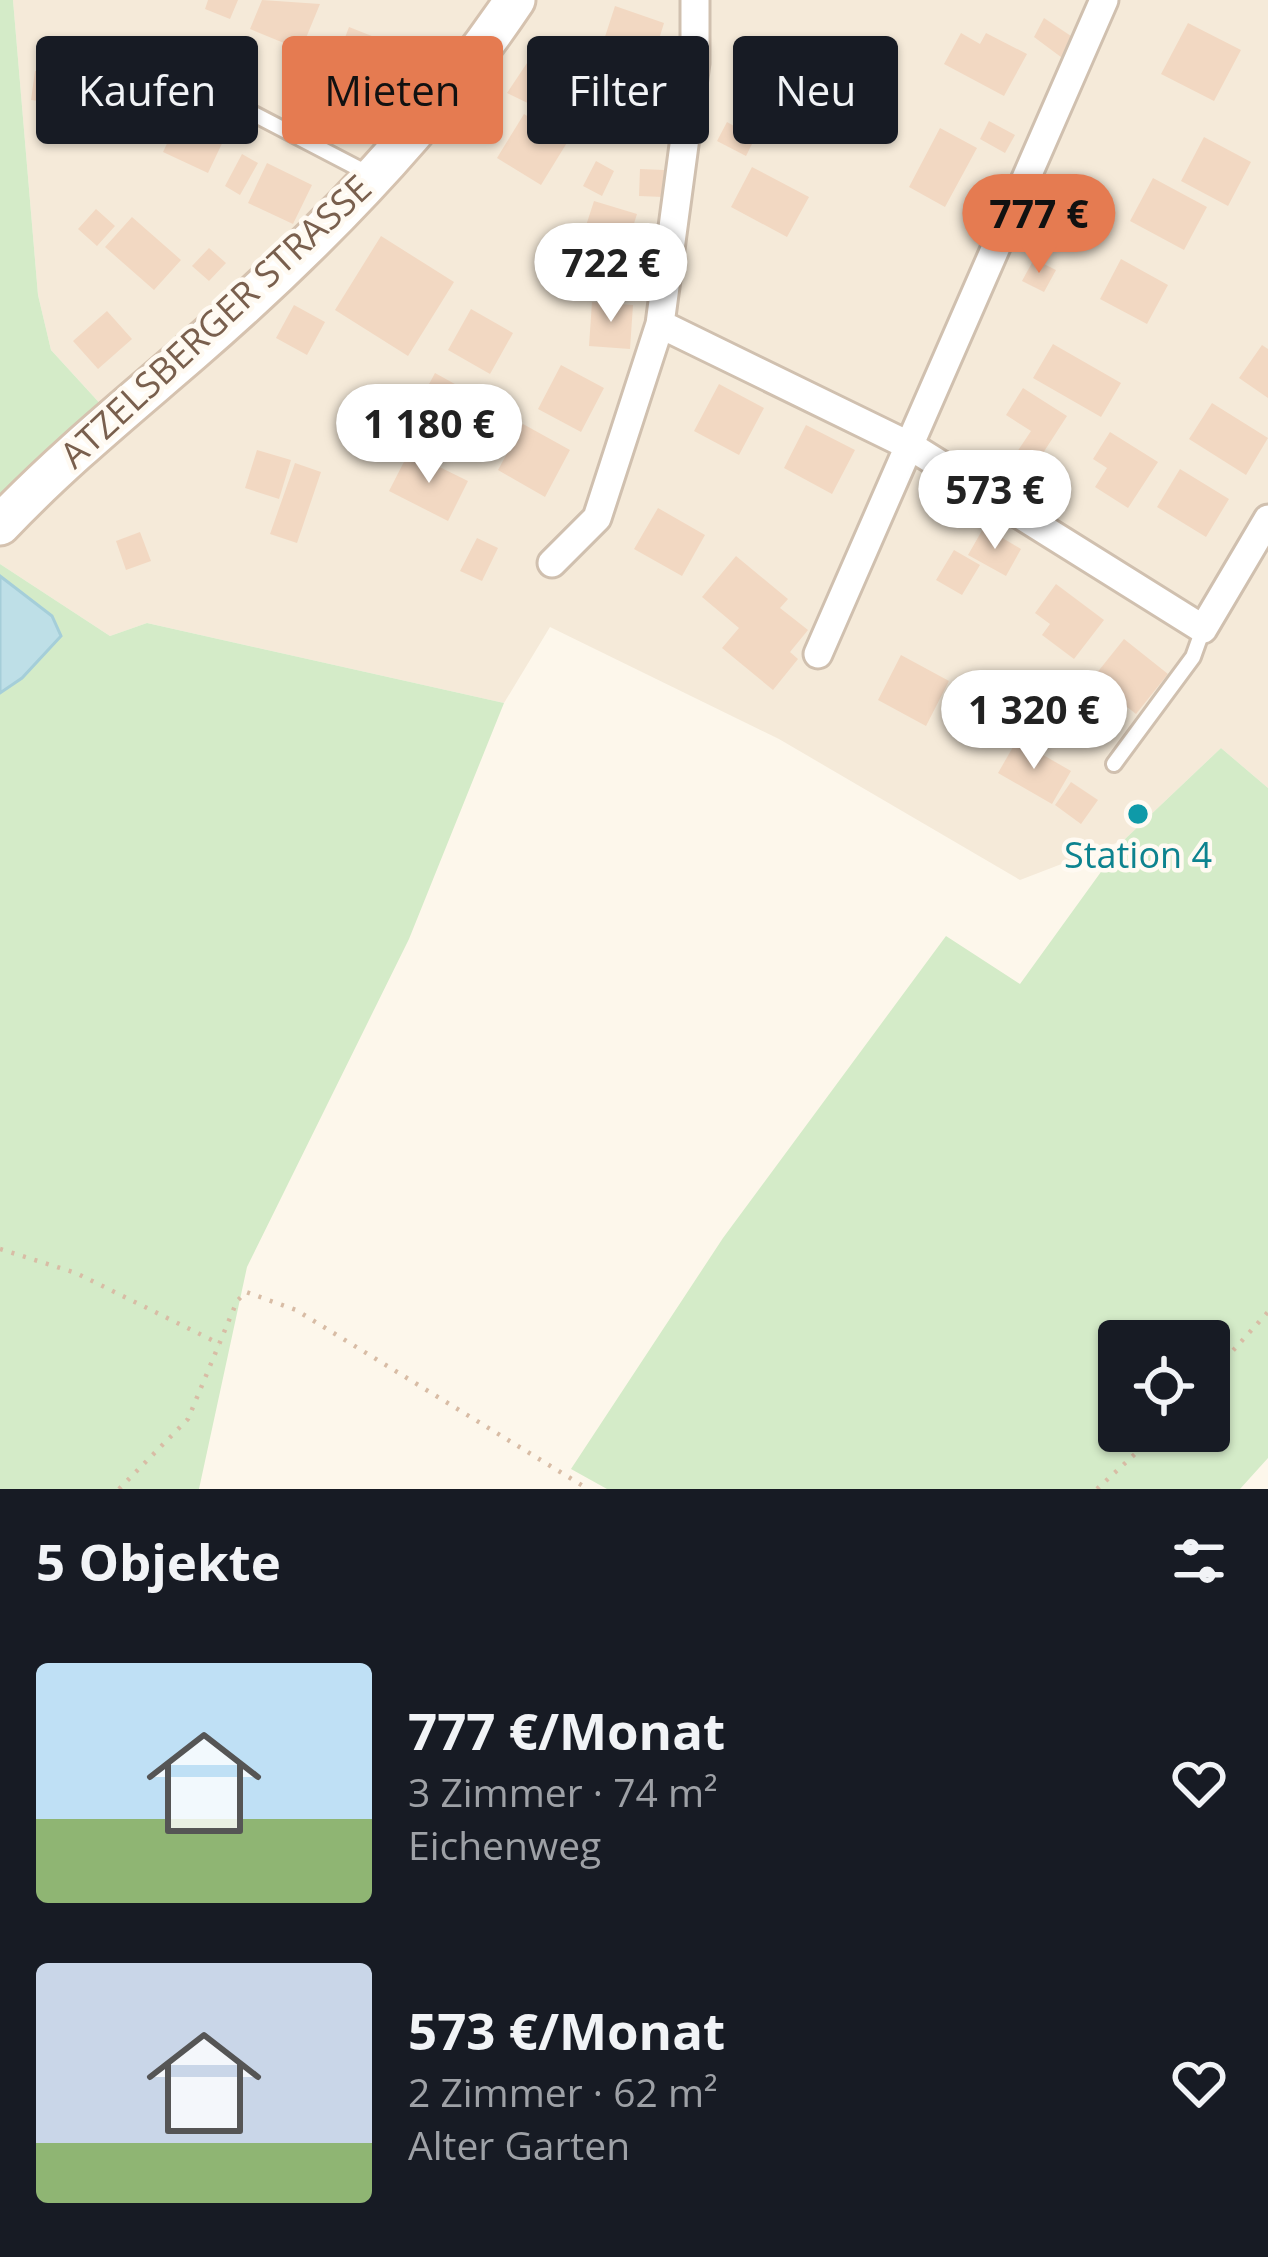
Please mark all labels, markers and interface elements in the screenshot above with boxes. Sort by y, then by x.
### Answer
chip: Kaufen [36,36,258,144]
chip: Mieten [282,36,503,144]
chip: Filter [527,36,709,144]
chip: Neu [733,36,898,144]
street label: ATZELSBERGER STRASSE [49,164,381,478]
pin: 777 € [955,174,1123,276]
text: 777 € [989,186,1089,239]
pin: 722 € [527,223,695,325]
text: 722 € [561,235,661,288]
pin: 1 180 € [318,384,540,486]
text: 1 180 € [363,396,495,449]
pin: 573 € [911,450,1079,552]
text: 573 € [945,462,1045,515]
pin: 1 320 € [923,670,1145,772]
text: 1 320 € [968,682,1100,735]
marker: Station 4 [1125,801,1151,827]
place label: Station 4 [1064,830,1212,879]
map controls [1098,1320,1230,1452]
button: locate [1098,1320,1230,1452]
text: 5 Objekte [36,1526,281,1596]
icon: filters [1166,1528,1232,1594]
text: 777 €/Monat [408,1695,725,1765]
icon: home [132,1711,276,1855]
icon: heart [1166,1750,1232,1816]
text: 3 Zimmer · 74 m² [408,1765,718,1818]
text: Eichenweg [408,1818,601,1871]
text: 573 €/Monat [408,1995,725,2065]
icon: home [132,2011,276,2155]
icon: heart [1166,2050,1232,2116]
text: 2 Zimmer · 62 m² [408,2065,718,2118]
text: Alter Garten [408,2118,630,2171]

